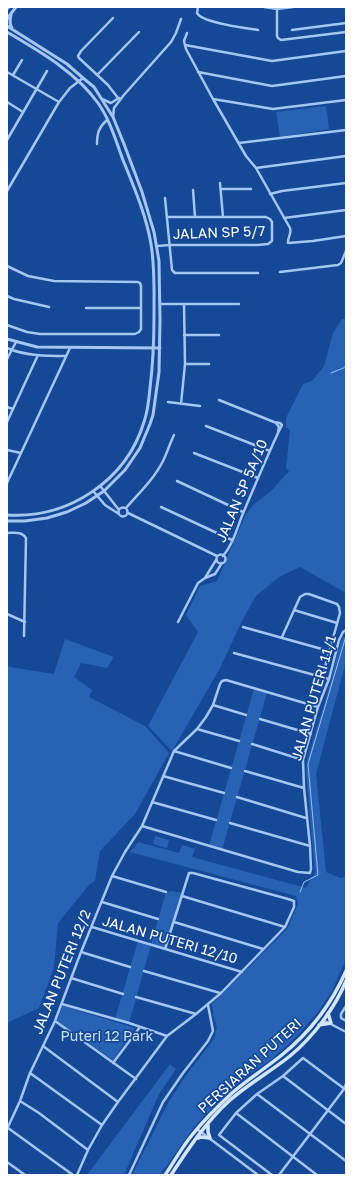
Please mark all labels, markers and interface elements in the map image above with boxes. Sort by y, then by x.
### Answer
street label: JALAN SP 5/7 [172,223,266,243]
street label: JALAN SP 5A/10 [213,437,271,545]
street label: JALAN PUTERI 11/1 [288,633,340,763]
street label: JALAN PUTERI 12/2 [29,907,95,1037]
street label: JALAN PUTERI 12/10 [101,913,239,967]
street label: PERSIARAN PUTERI [195,1015,305,1117]
park label: Puteri 12 Park [61,1029,153,1045]

